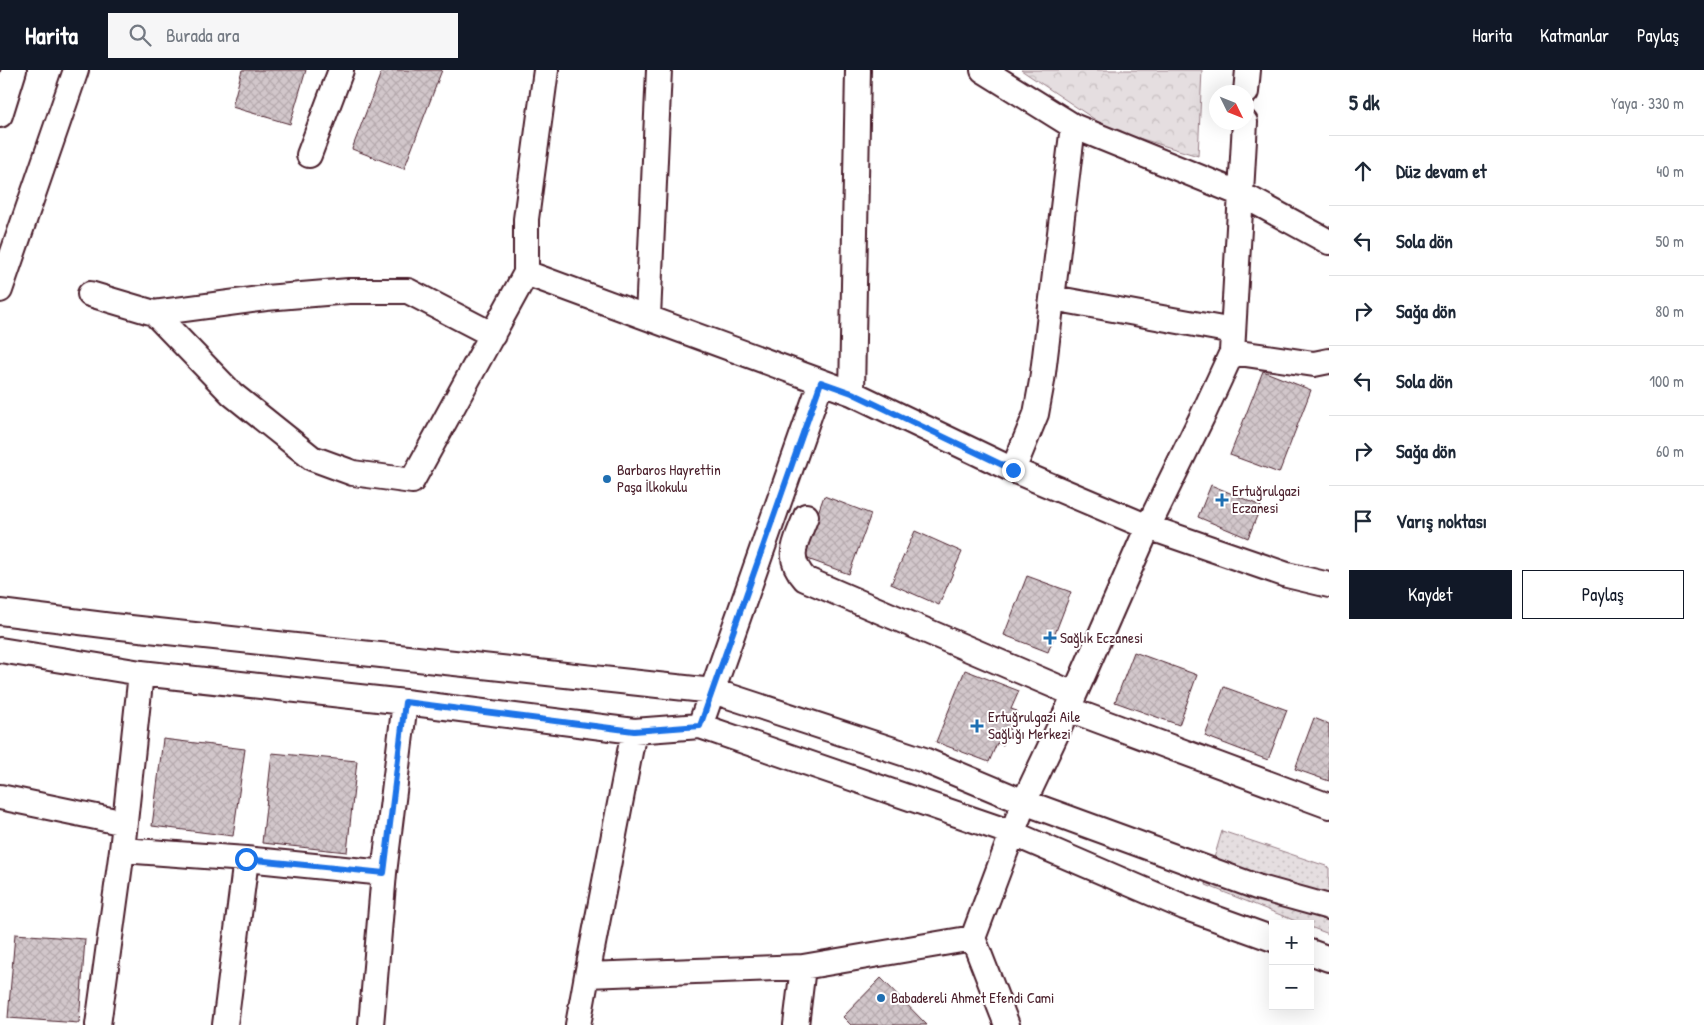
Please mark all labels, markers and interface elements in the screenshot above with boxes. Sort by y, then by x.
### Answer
search box [108,13,458,58]
text: Harita [25,19,78,51]
icon: search [126,21,154,49]
text: Burada ara [166,22,239,48]
text: Harita [1472,23,1512,48]
text: Katmanlar [1540,23,1609,48]
text: Paylaş [1637,23,1679,48]
north arrow [1209,85,1254,130]
text: 5 dk [1349,88,1380,117]
text: Yaya · 330 m [1611,92,1684,114]
icon: ahead [1349,157,1377,185]
text: Düz devam et [1396,158,1487,184]
text: 40 m [1656,160,1684,182]
icon: left [1349,227,1377,255]
text: Sola dön [1396,228,1453,254]
text: 50 m [1656,230,1684,252]
icon: right [1349,297,1377,325]
text: Sağa dön [1396,298,1456,324]
text: 80 m [1655,300,1684,322]
icon: left [1349,367,1377,395]
text: Sola dön [1396,368,1453,394]
text: 100 m [1649,370,1684,392]
icon: right [1349,437,1377,465]
text: Sağa dön [1396,438,1456,464]
text: 60 m [1656,440,1684,462]
place label: Barbaros Hayrettin Paşa İlkokulu [617,459,721,497]
route end [1002,459,1025,482]
marker: Barbaros Hayrettin Paşa İlkokulu [601,473,613,485]
place label: Ertuğrulgazi Eczanesi [1232,480,1300,518]
marker: Ertuğrulgazi Eczanesi [1216,494,1228,506]
icon: arrive [1349,507,1377,535]
text: Varış noktası [1396,508,1487,534]
button: Kaydet [1349,570,1512,619]
button: Paylaş [1522,570,1684,619]
place label: Sağlık Eczanesi [1060,627,1143,648]
marker: Sağlık Eczanesi [1044,632,1056,644]
place label: Ertuğrulgazi Aile Sağlığı Merkezi [988,706,1080,744]
marker: Ertuğrulgazi Aile Sağlığı Merkezi [970,719,984,733]
route start [235,848,258,871]
map controls [1269,920,1314,1010]
button: + [1269,920,1314,965]
button: − [1269,965,1314,1010]
place label: Babadereli Ahmet Efendi Cami [891,987,1054,1008]
marker: Babadereli Ahmet Efendi Cami [875,992,887,1004]

